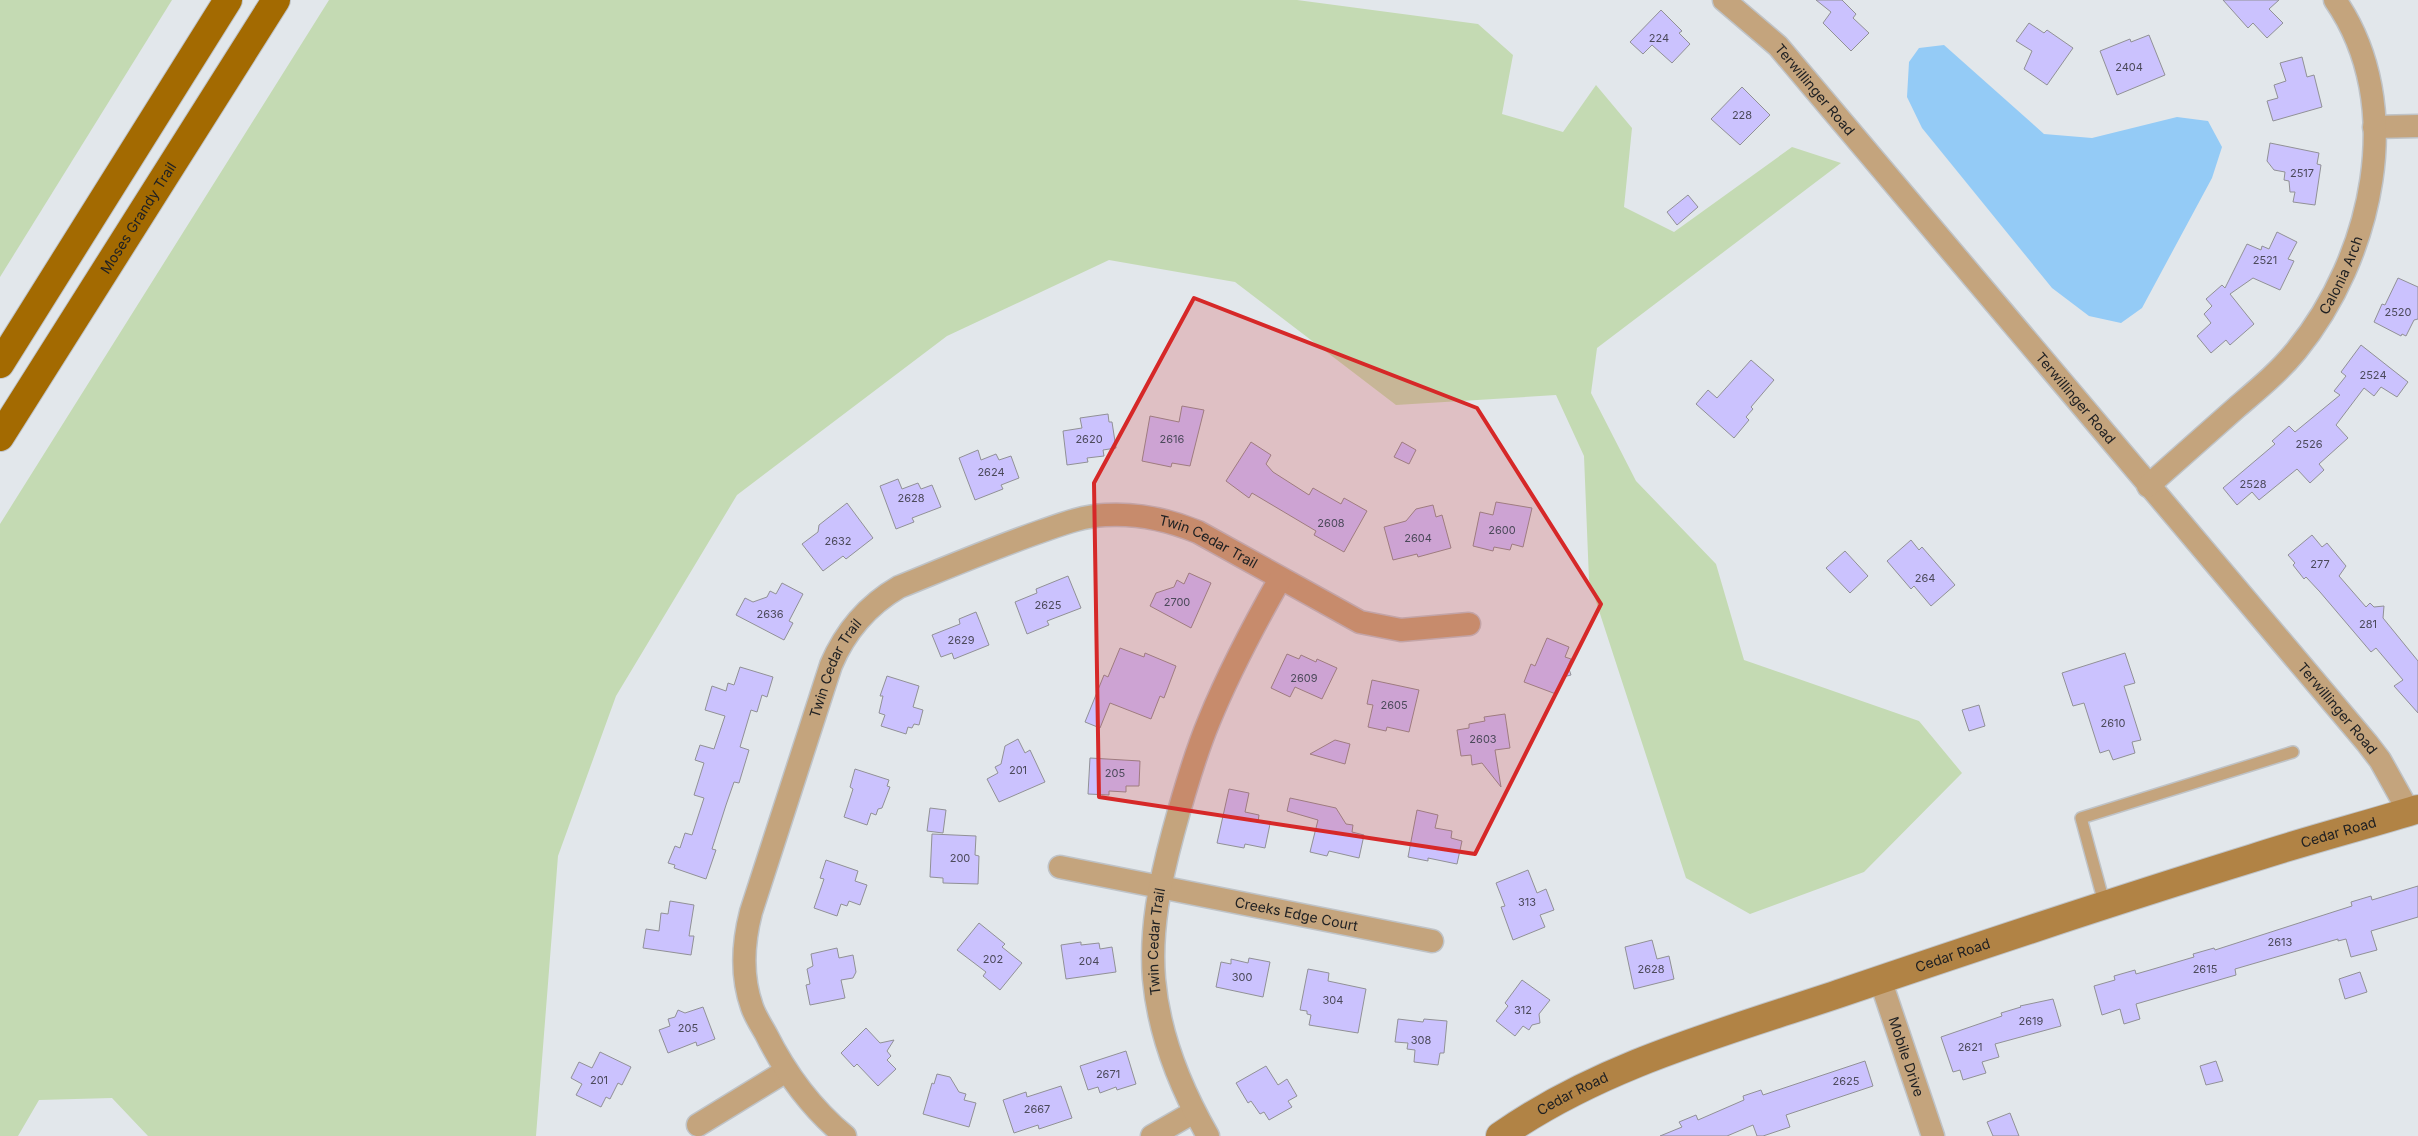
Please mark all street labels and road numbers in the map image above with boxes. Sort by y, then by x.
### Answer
street label: Terwillinger Road [1772,40,1859,139]
street label: Moses Grandy Trail [96,159,179,277]
street label: Calonia Arch [2315,234,2366,317]
street label: Terwillinger Road [2032,349,2119,447]
street label: Twin Cedar Trail [1157,511,1261,571]
street label: Twin Cedar Trail [805,615,864,720]
street label: Terwillinger Road [2295,659,2381,757]
street label: Cedar Road [2299,813,2378,851]
street label: Twin Cedar Trail [1144,886,1168,996]
street label: Creeks Edge Court [1233,893,1360,934]
street label: Cedar Road [1913,934,1992,975]
street label: Mobile Drive [1885,1014,1928,1099]
street label: Cedar Road [1533,1068,1610,1119]

